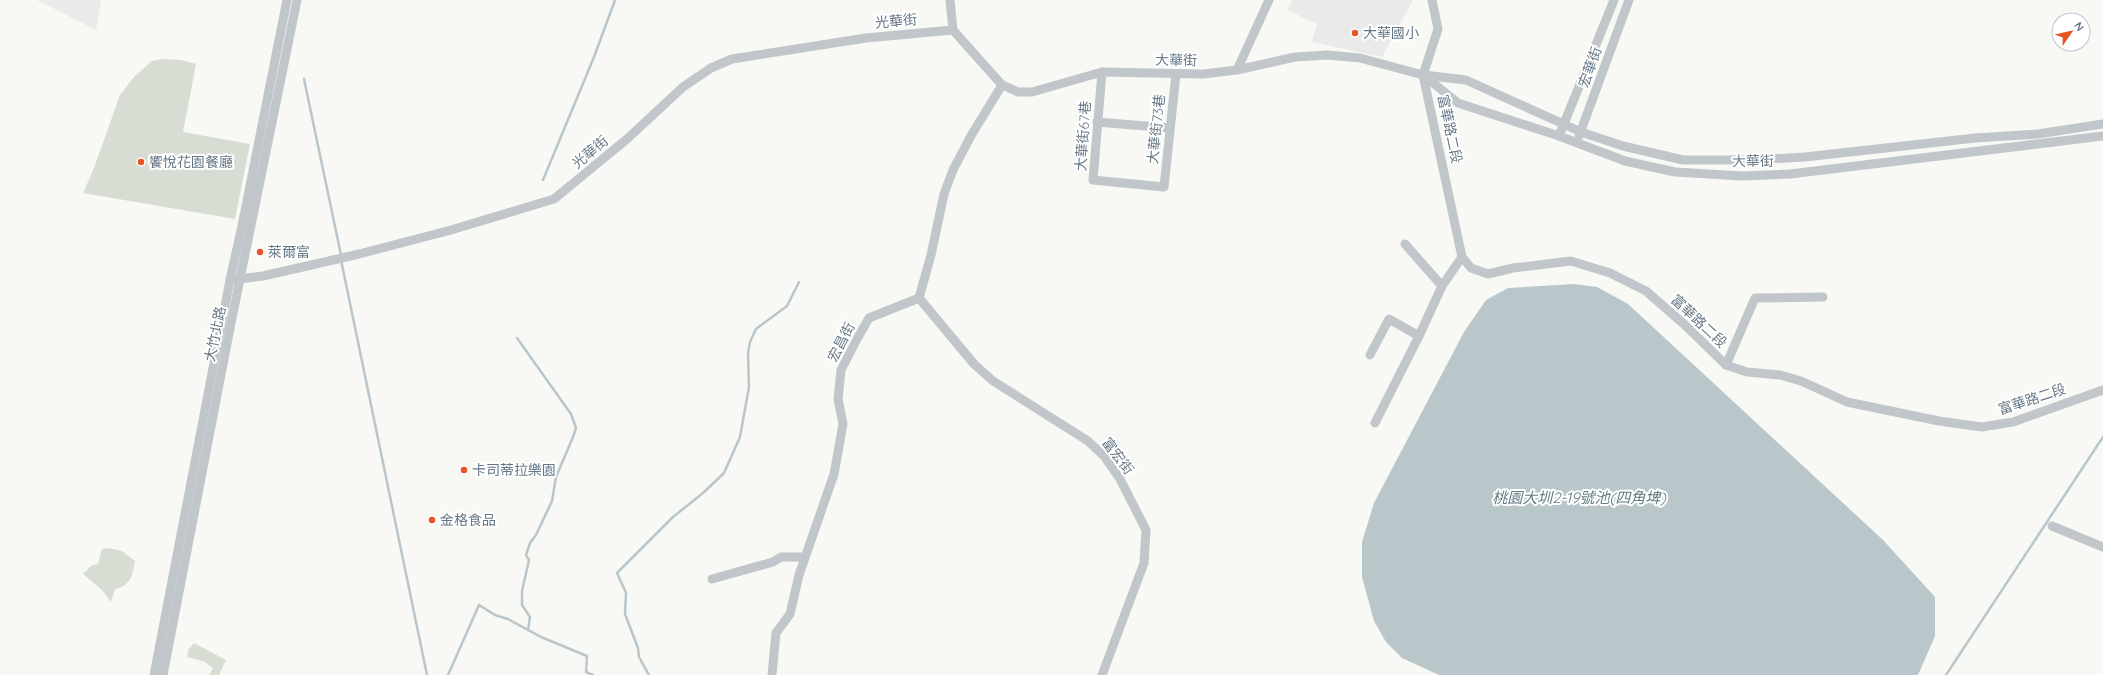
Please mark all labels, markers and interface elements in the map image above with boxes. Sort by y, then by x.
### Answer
street label: 光華街 [874,10,918,32]
north arrow [2051,12,2091,52]
text: N [2071,19,2087,34]
place label: 大華國小 [1363,24,1419,42]
marker: 大華國小 [1350,28,1360,38]
street label: 宏華街 [1574,44,1606,90]
street label: 大華街 [1155,51,1197,69]
street label: 大華街73巷 [1143,93,1169,165]
street label: 富華路二段 [1434,93,1466,165]
street label: 大華街67巷 [1072,100,1094,172]
street label: 光華街 [568,132,612,172]
street label: 大華街 [1732,152,1774,170]
place label: 饗悅花園餐廳 [149,153,233,171]
marker: 饗悅花園餐廳 [136,157,146,167]
place label: 萊爾富 [268,243,310,261]
marker: 萊爾富 [255,247,265,257]
street label: 富華路二段 [1667,291,1731,351]
street label: 大竹北路 [200,305,230,363]
street label: 宏昌街 [823,319,859,365]
street label: 富華路二段 [1996,380,2068,418]
street label: 富宏街 [1098,434,1138,478]
place label: 卡司蒂拉樂園 [472,461,556,479]
marker: 卡司蒂拉樂園 [459,465,469,475]
water label: 桃園大圳2-19號池(四角埤) [1492,488,1667,507]
place label: 金格食品 [440,511,496,529]
marker: 金格食品 [427,515,437,525]

